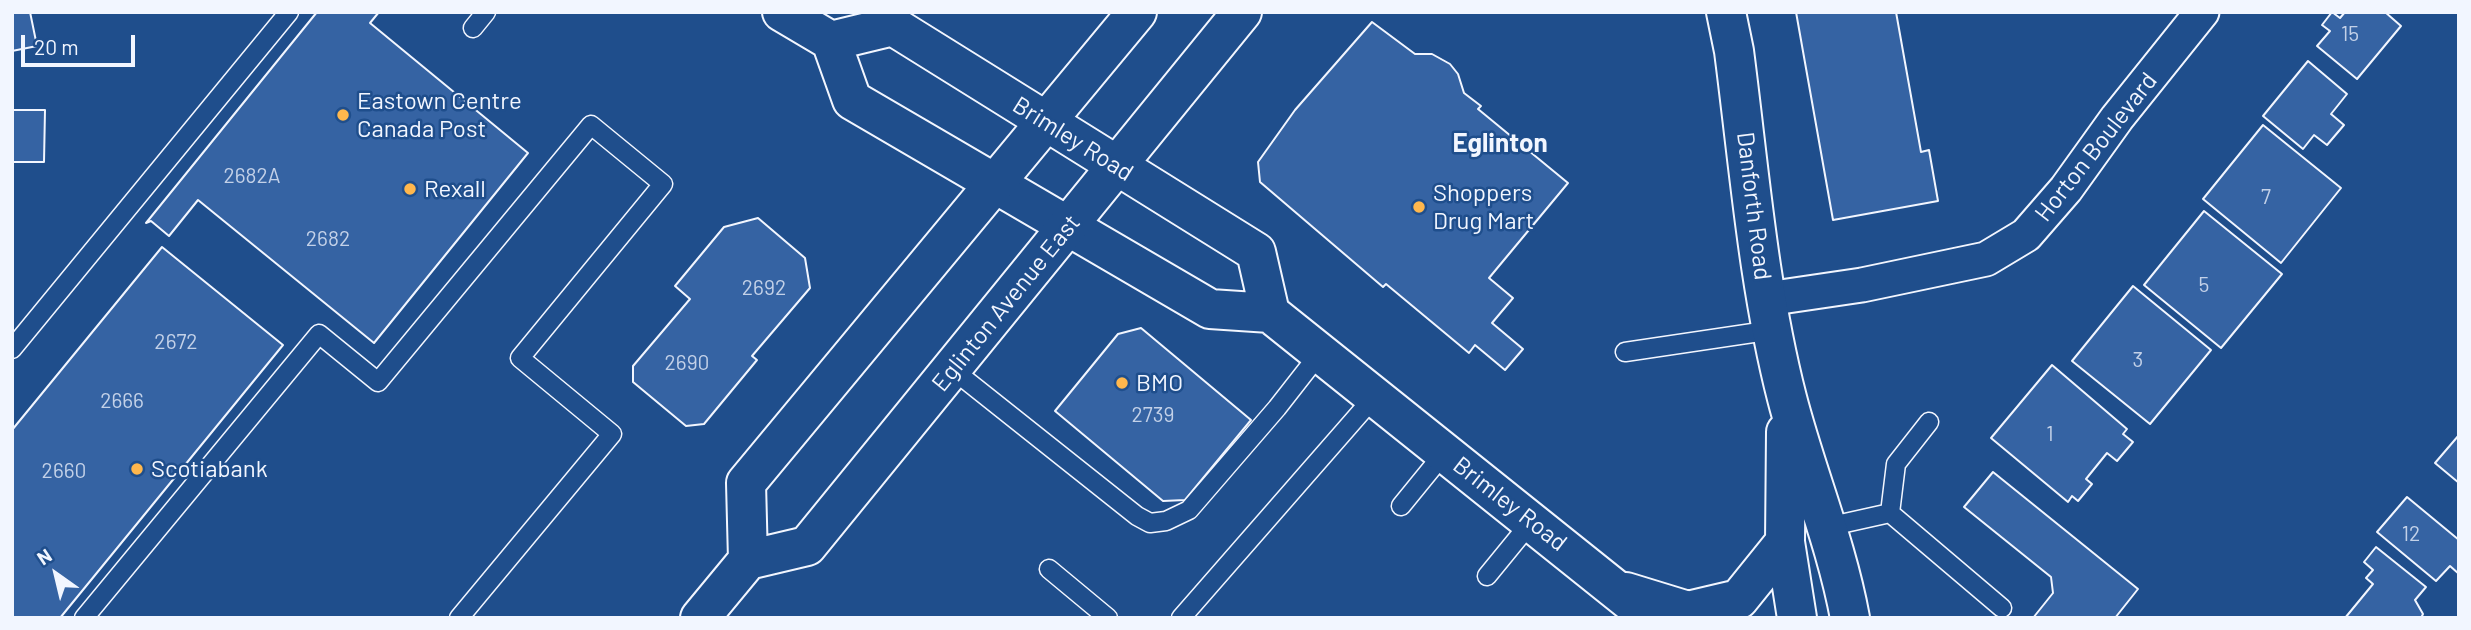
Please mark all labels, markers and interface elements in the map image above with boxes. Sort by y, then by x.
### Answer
scale bar [24,21,138,65]
house number: 15 [2341,21,2359,47]
text: 20 m [34,34,79,59]
street label: Horton Boulevard [2029,67,2163,227]
place label: Eastown Centre Canada Post [357,87,522,143]
street label: Brimley Road [1007,91,1139,187]
marker: Eastown Centre Canada Post [335,107,351,123]
district label: Eglinton [1452,127,1548,159]
street label: Danforth Road [1731,130,1777,282]
house number: 2682A [223,163,281,189]
place label: Rexall [424,175,486,203]
place label: Shoppers Drug Mart [1433,179,1534,235]
marker: Rexall [402,181,418,197]
house number: 7 [2261,184,2271,210]
marker: Shoppers Drug Mart [1411,199,1427,215]
street label: Eglinton Avenue East [926,209,1086,397]
house number: 2682 [306,226,350,252]
house number: 5 [2199,272,2209,298]
house number: 2692 [742,275,786,301]
house number: 2672 [154,329,198,355]
house number: 3 [2133,347,2143,373]
house number: 2690 [665,350,709,376]
place label: BMO [1136,369,1183,397]
marker: BMO [1114,375,1130,391]
house number: 2666 [100,388,144,414]
house number: 2739 [1132,402,1174,428]
house number: 1 [2046,421,2054,447]
street label: Brimley Road [1447,451,1573,557]
place label: Scotiabank [151,455,268,483]
house number: 2660 [42,458,86,484]
marker: Scotiabank [129,461,145,477]
house number: 12 [2402,521,2420,547]
north arrow [21,539,91,609]
text: N [32,543,56,569]

